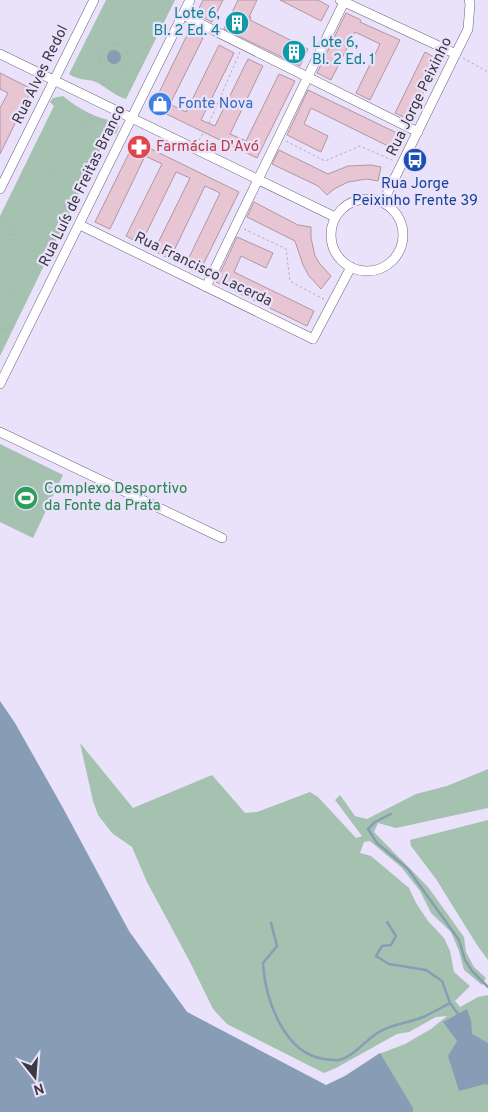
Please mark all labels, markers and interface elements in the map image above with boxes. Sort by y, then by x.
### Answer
place label: Lote 6, Bl. 2 Ed. 4 [154,5,220,41]
building icon: Lote 6, Bl. 2 Ed. 4 [224,10,250,36]
street label: Rua Alves Redol [9,22,73,128]
place label: Lote 6, Bl. 2 Ed. 1 [312,34,375,70]
street label: Rua Jorge Peixinho [383,34,457,160]
building icon: Lote 6, Bl. 2 Ed. 1 [281,39,307,65]
shop icon: Fonte Nova [147,91,173,117]
place label: Fonte Nova [178,95,253,114]
street label: Rua Luís de Freitas Branco [36,102,130,270]
pharmacy icon: Farmácia D'Avó [126,134,152,160]
place label: Farmácia D'Avó [156,138,259,157]
bus stop icon: Rua Jorge Peixinho Frente 39 [402,147,428,173]
place label: Rua Jorge Peixinho Frente 39 [352,175,478,211]
street label: Rua Francisco Lacerda [131,228,275,312]
place label: Complexo Desportivo da Fonte da Prata [44,480,187,516]
sports icon: Complexo Desportivo da Fonte da Prata [13,485,39,511]
north arrow [10,1052,60,1102]
text: N [31,1078,46,1098]

